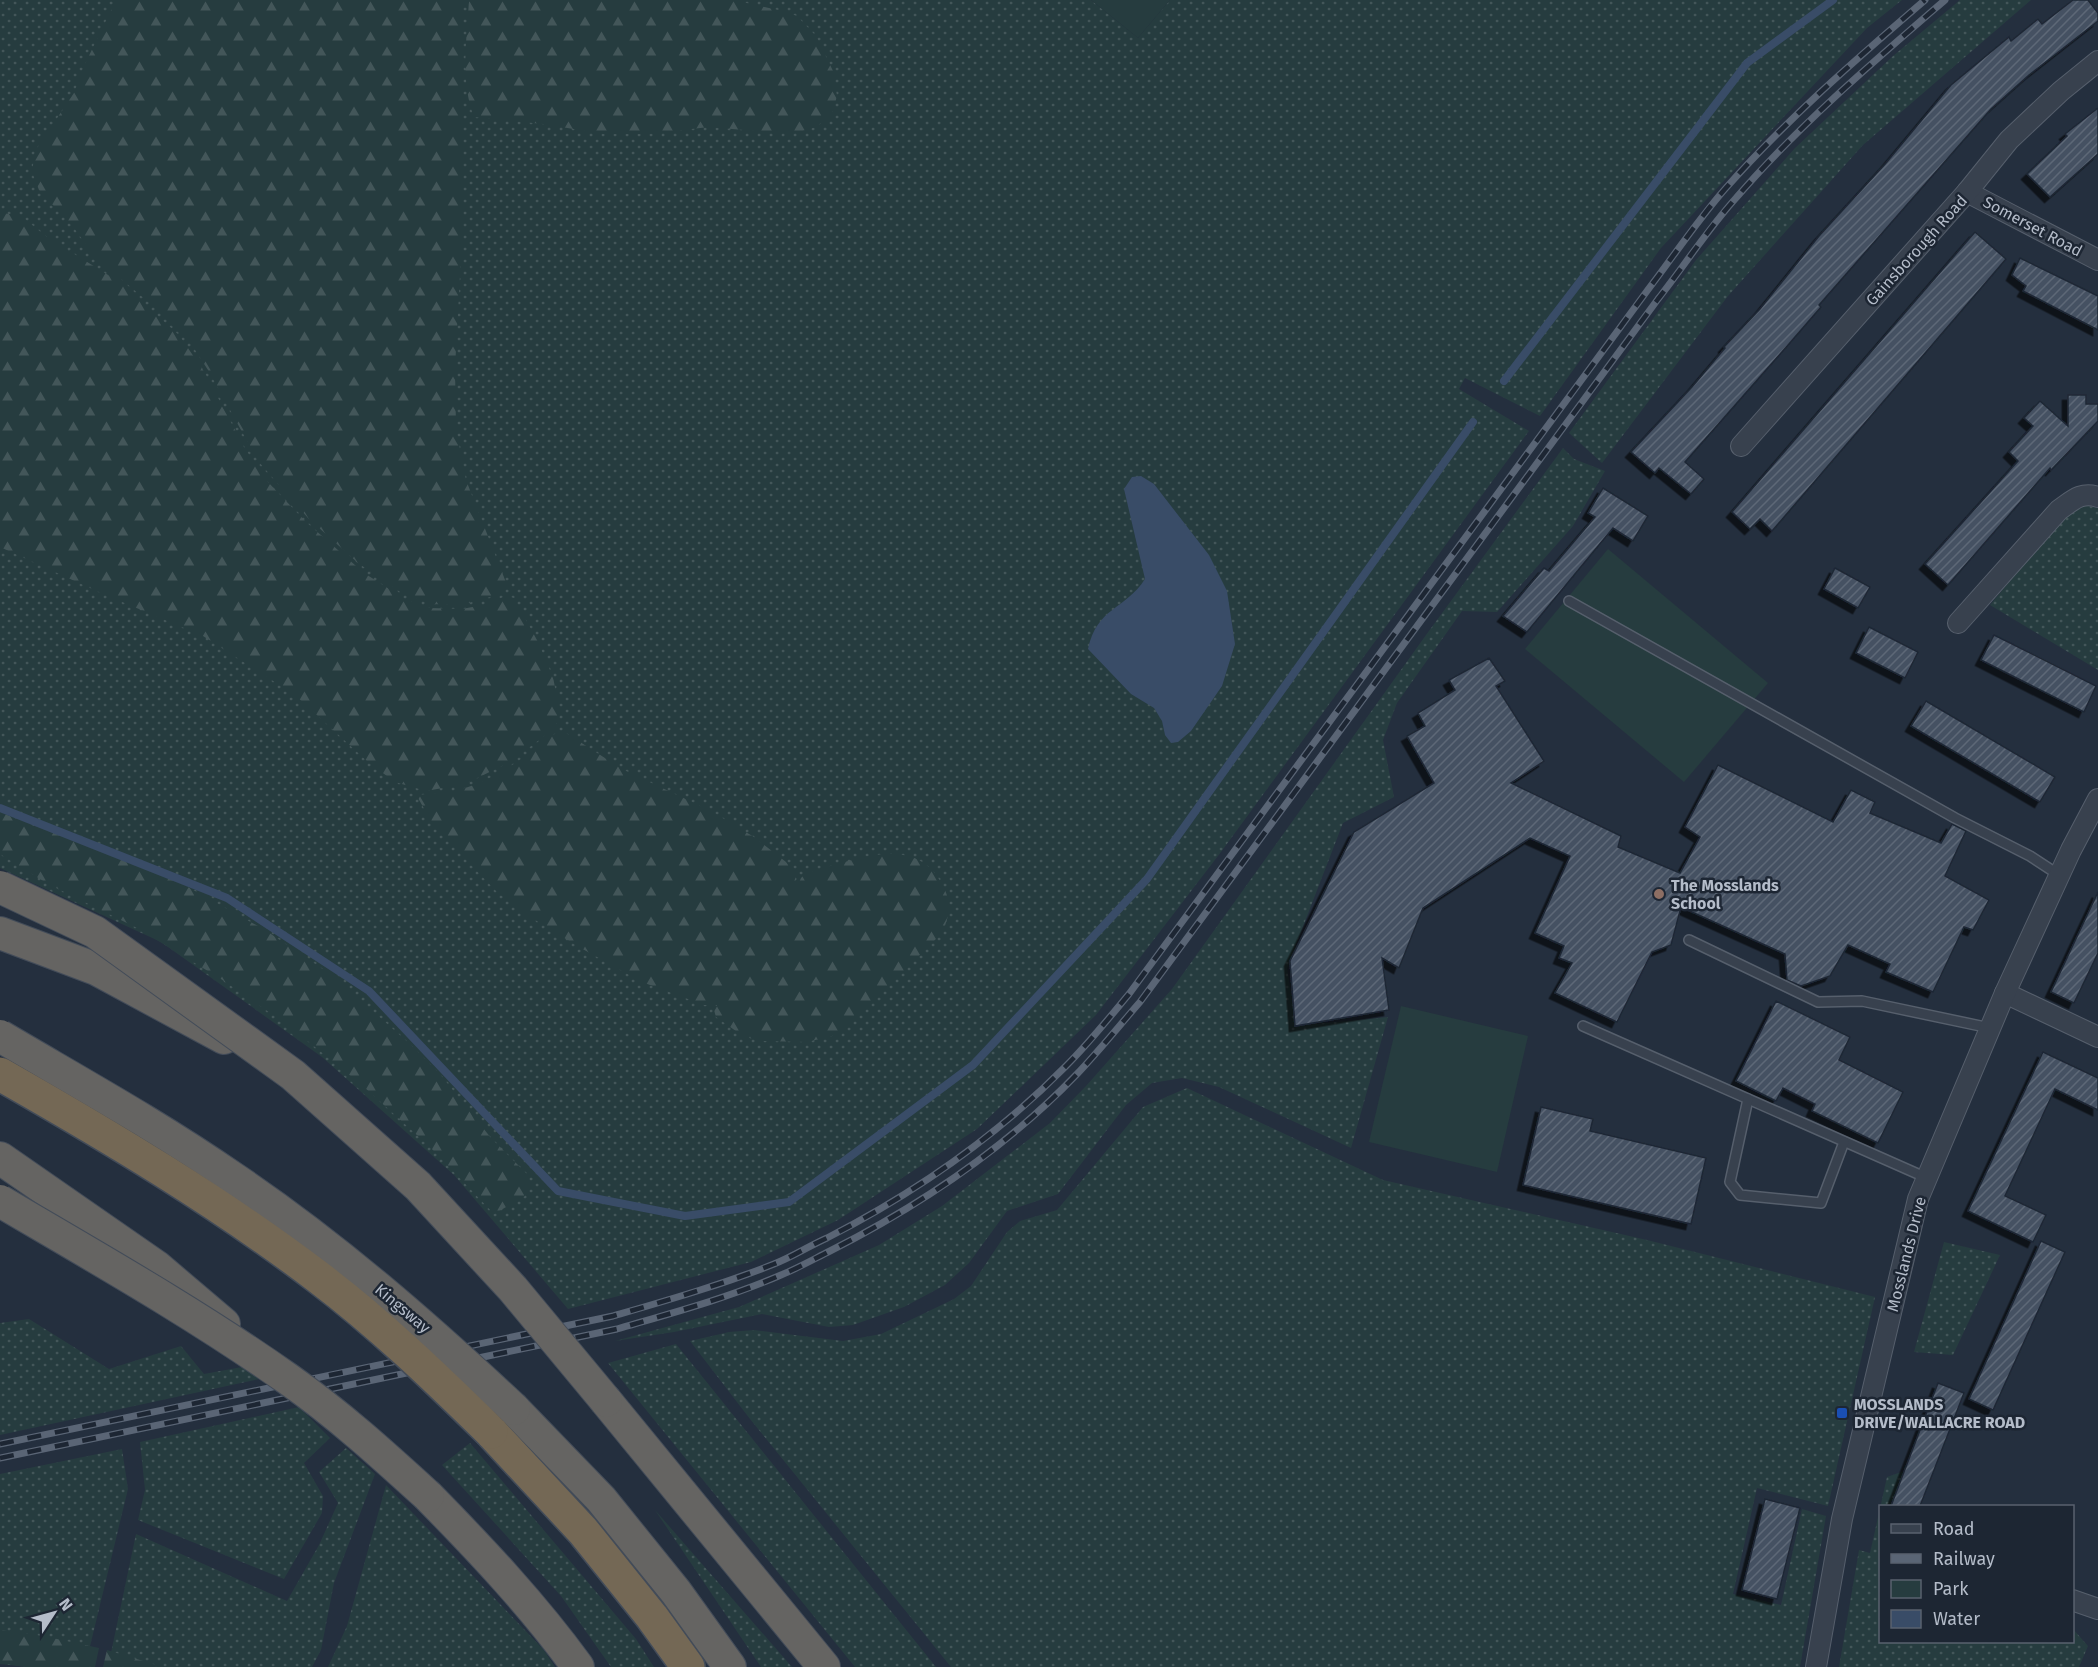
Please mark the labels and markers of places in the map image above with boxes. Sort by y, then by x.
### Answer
place label: The Mosslands School [1671,876,1779,913]
marker: The Mosslands School [1652,887,1666,901]
place label: MOSSLANDS DRIVE/WALLACRE ROAD [1854,1395,2025,1432]
marker: MOSSLANDS DRIVE/WALLACRE ROAD [1835,1406,1849,1420]

